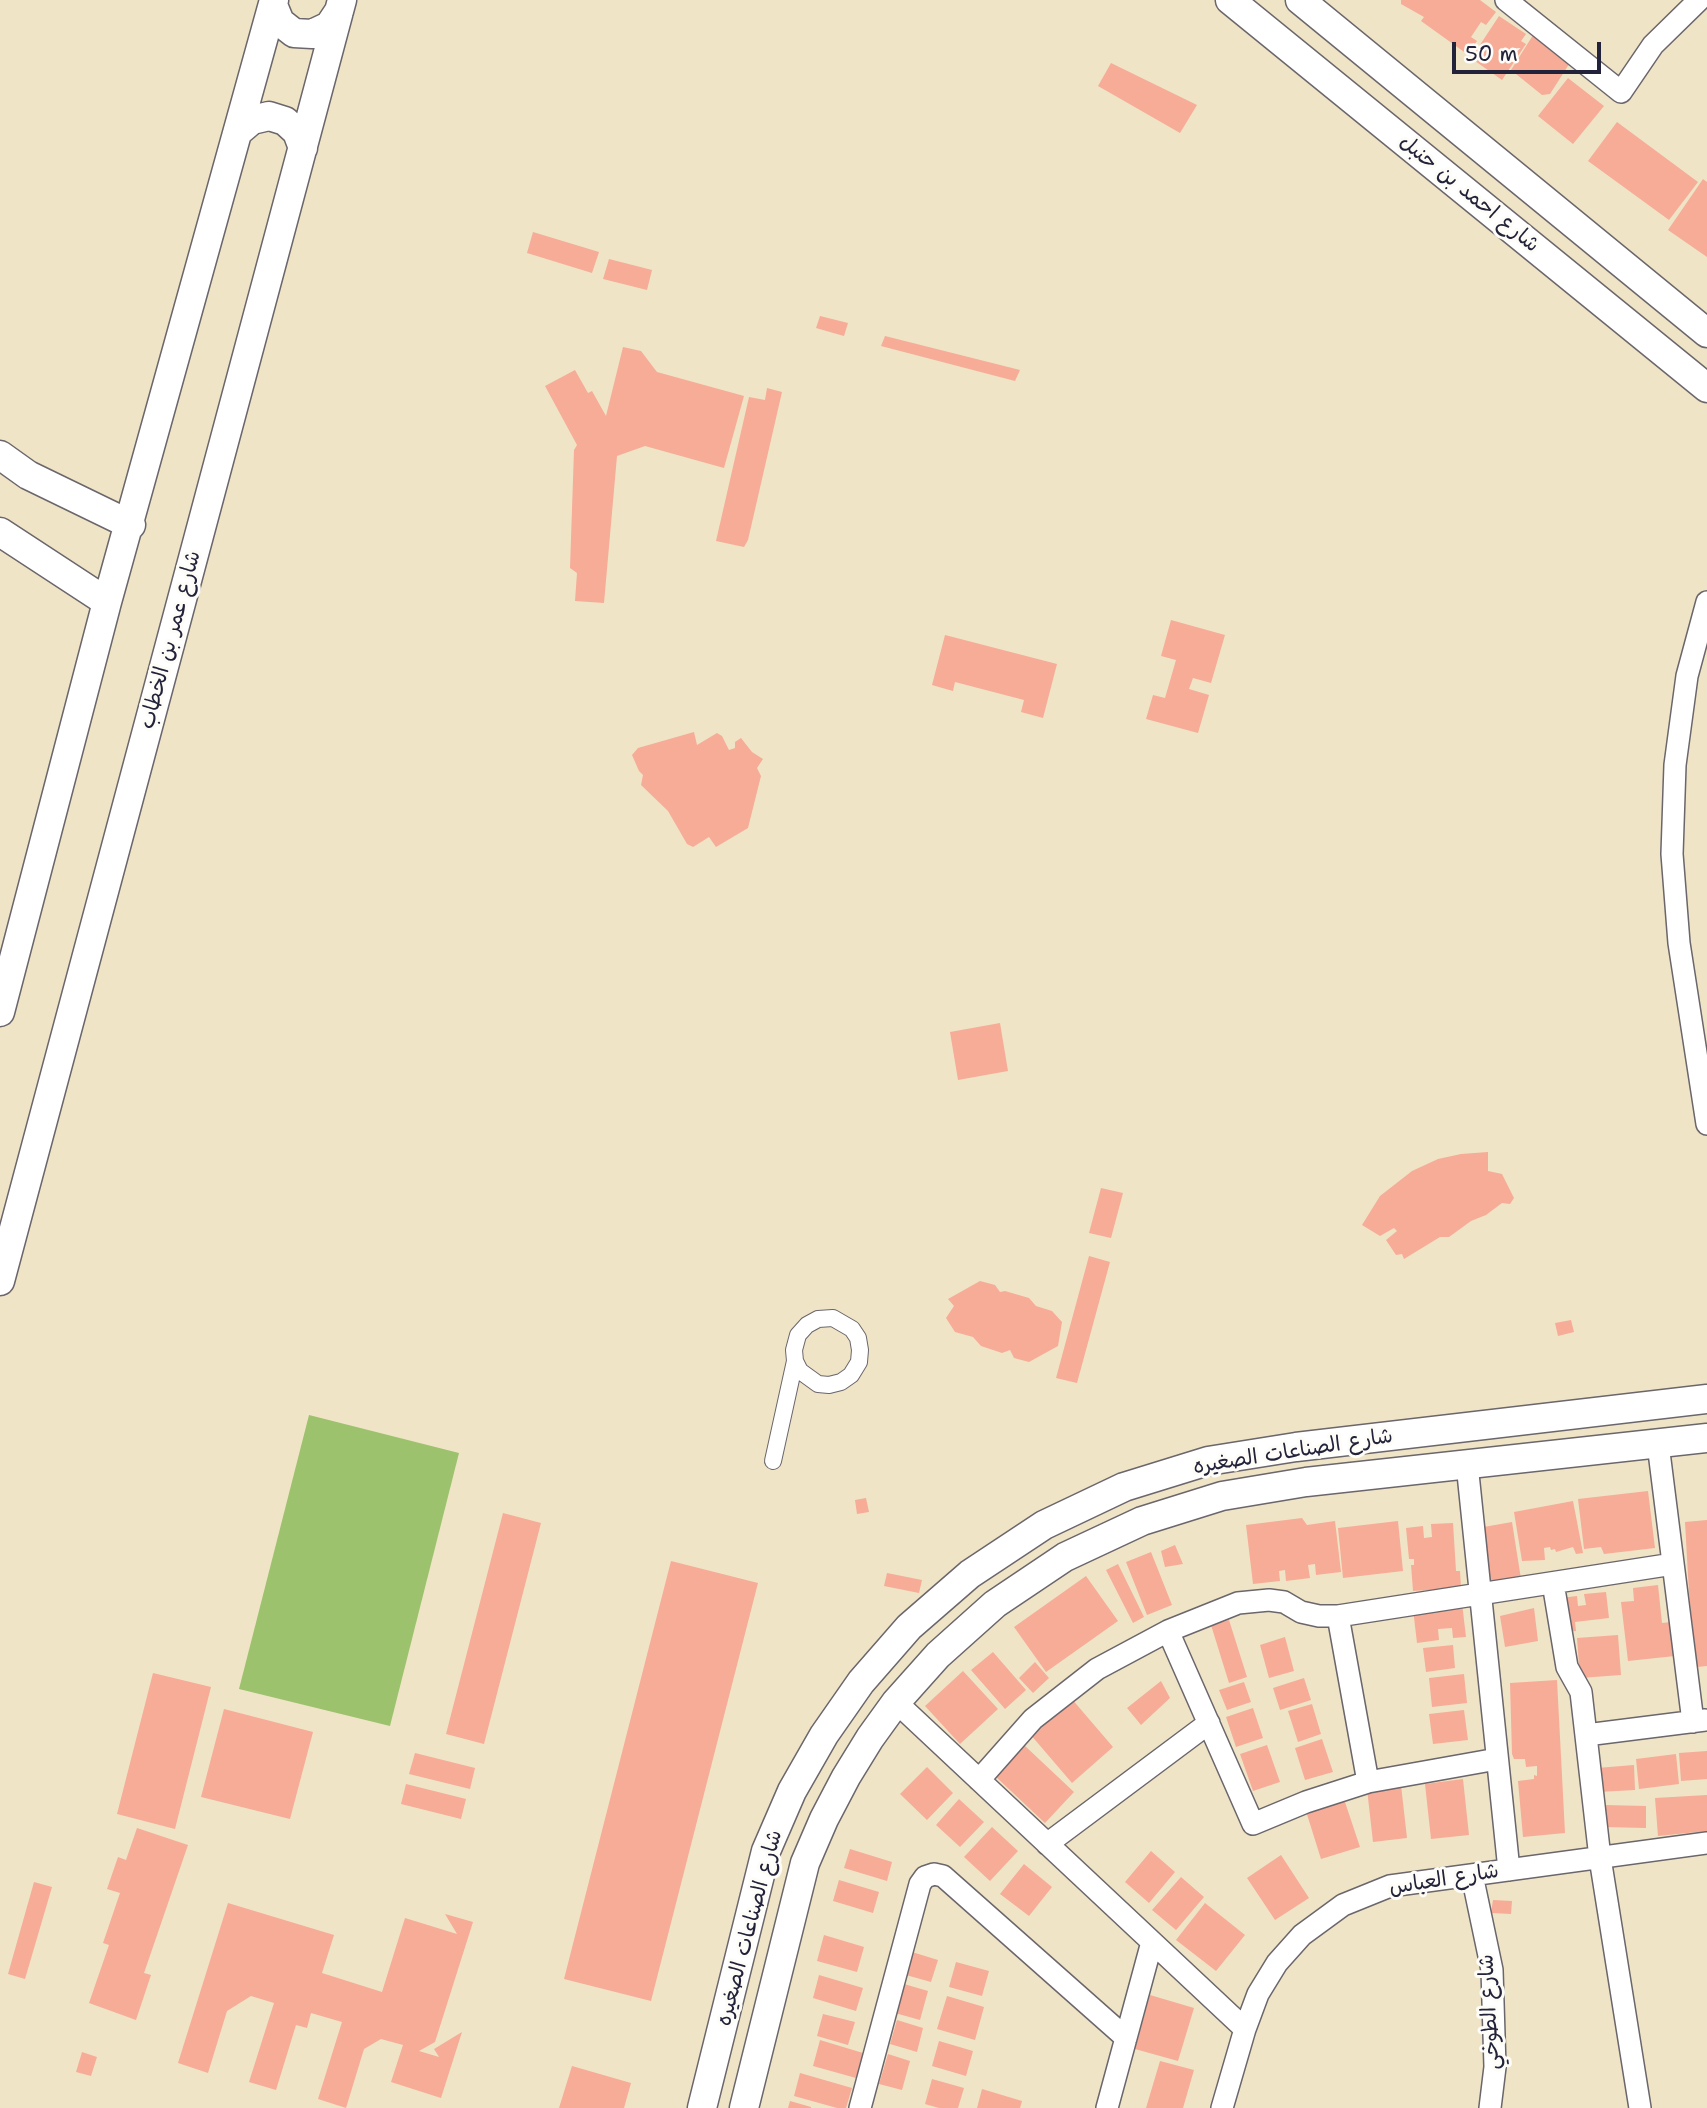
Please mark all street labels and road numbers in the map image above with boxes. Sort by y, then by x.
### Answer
street label: شارع احمد بن حنبل [1394,130,1544,258]
street label: شارع عمر بن الخطاب [135,548,207,732]
street label: شارع الصناعات الصغيره [1191,1424,1395,1480]
street label: شارع الصناعات الصغيره [712,1827,788,2029]
street label: شارع العباس [1387,1859,1501,1901]
street label: شارع الطوخي [1474,1954,1506,2070]

